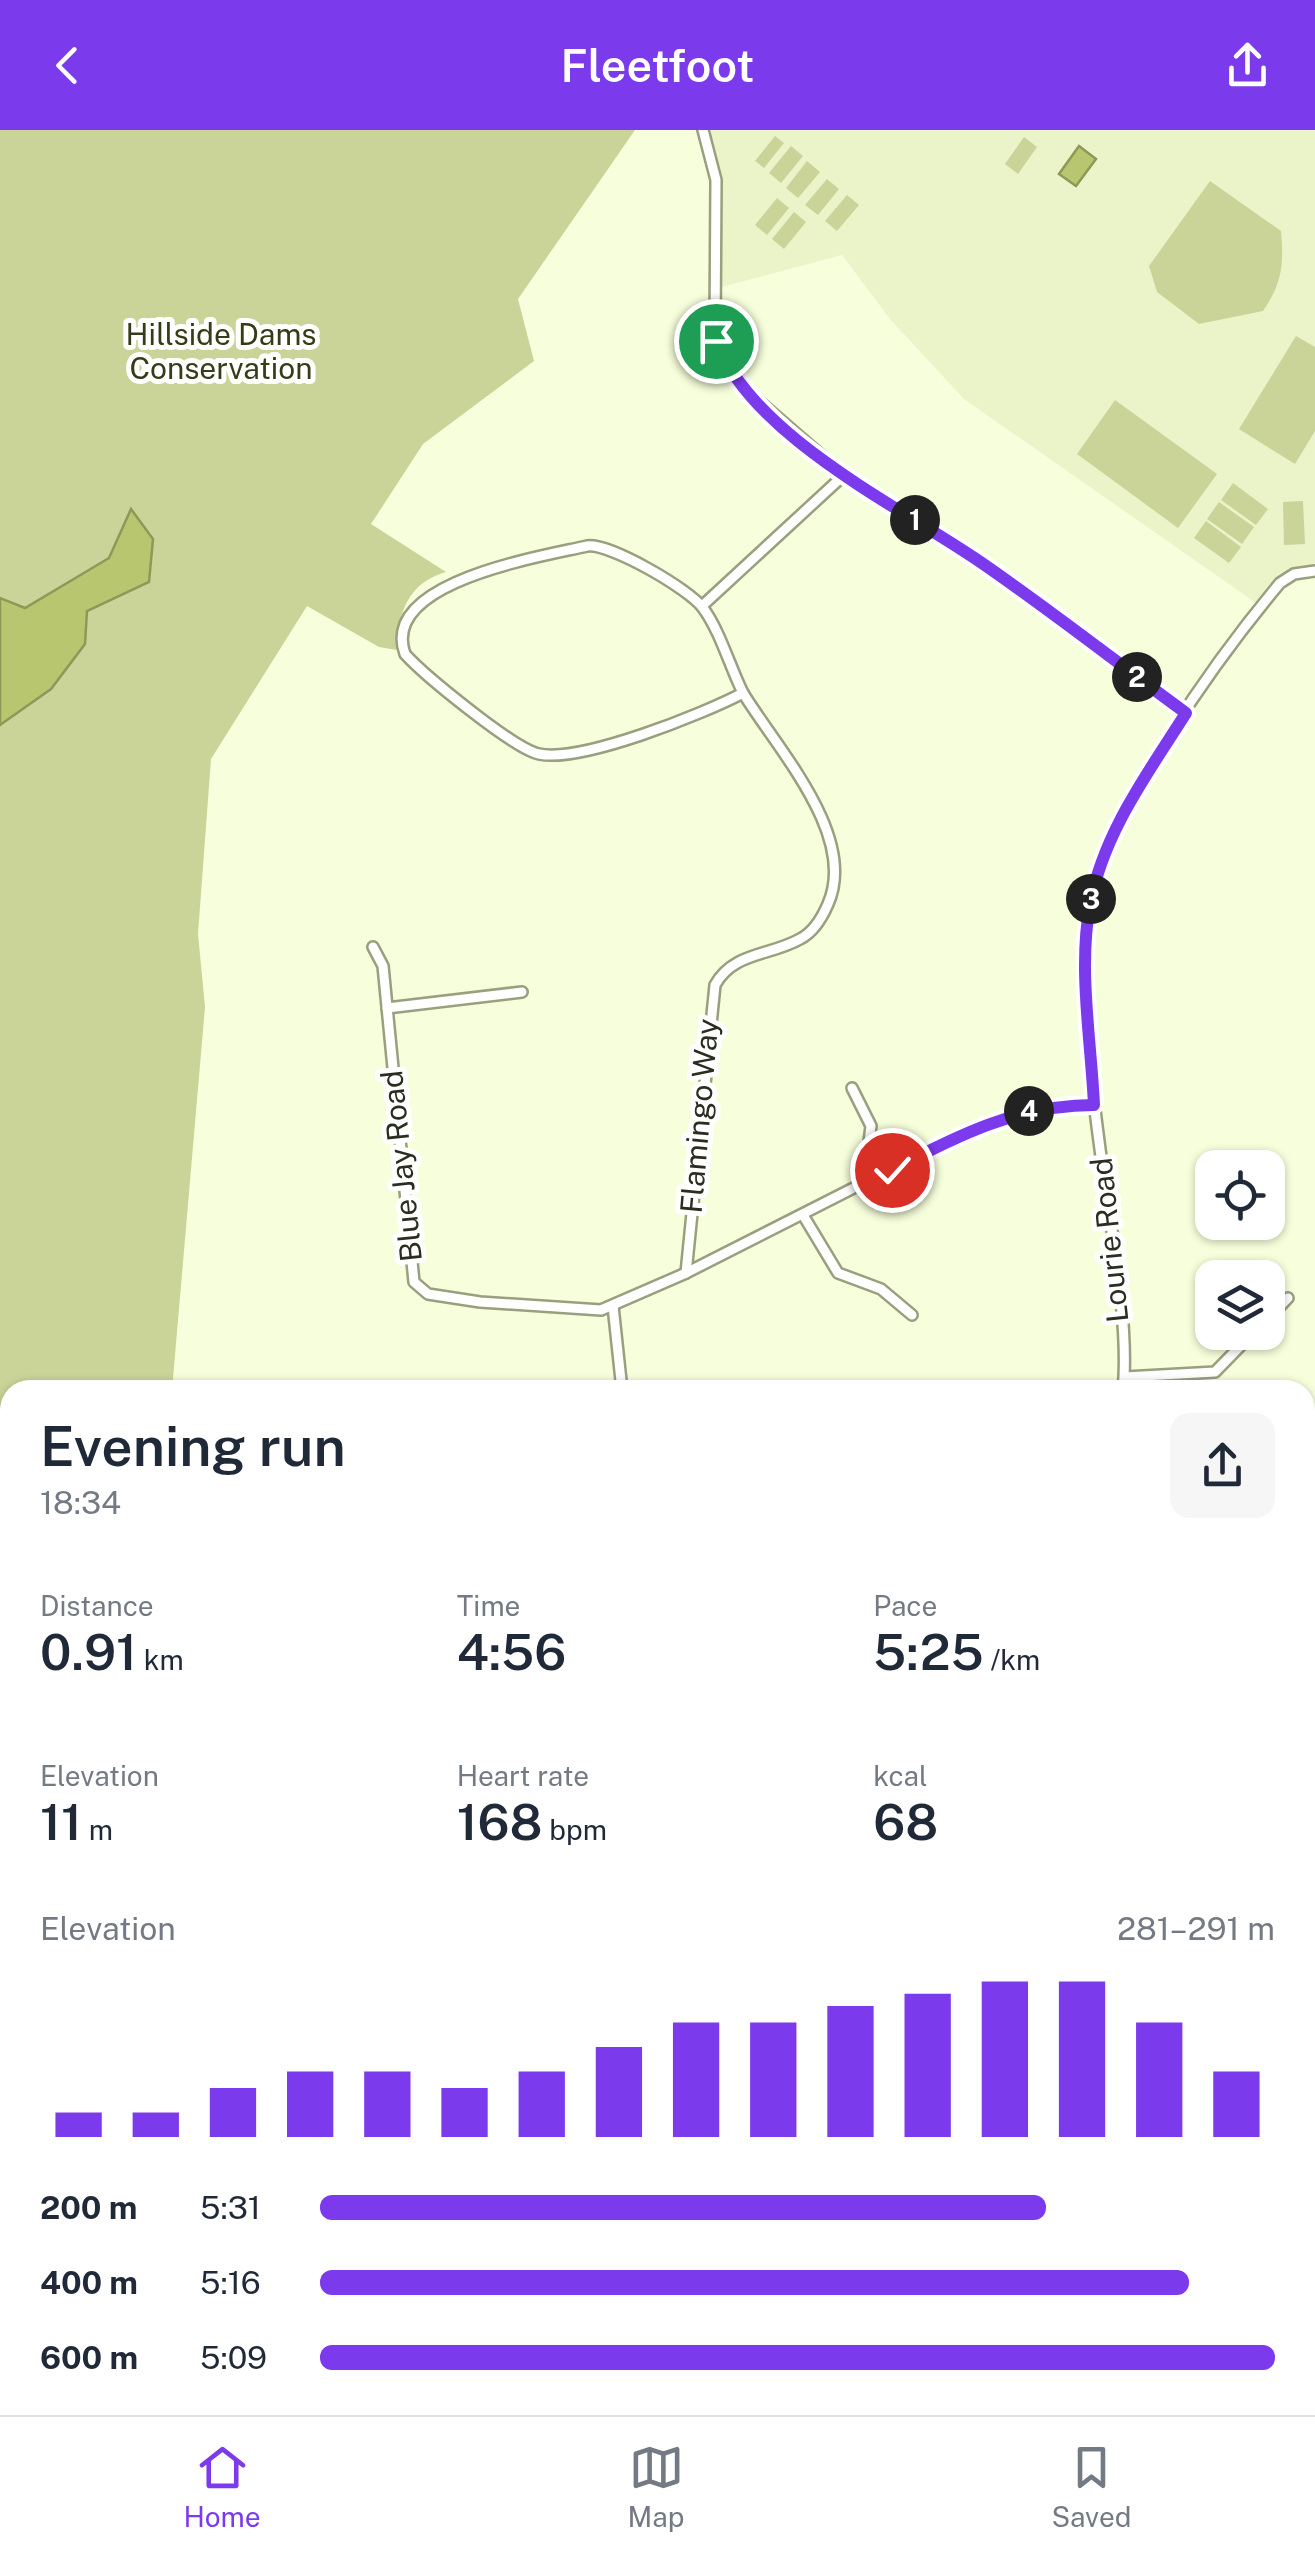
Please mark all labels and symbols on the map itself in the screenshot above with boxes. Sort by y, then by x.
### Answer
pin [674,299,759,384]
park label: Hillside Dams Conservation [126,316,316,386]
pin: 1 [890,495,940,545]
pin: 2 [1112,652,1162,702]
pin: 3 [1066,874,1116,924]
street label: Flamingo Way [673,1017,725,1215]
street label: Blue Jay Road [373,1069,429,1264]
pin: 4 [1004,1086,1054,1136]
pin [850,1128,935,1213]
street label: Lourie Road [1082,1156,1136,1324]

